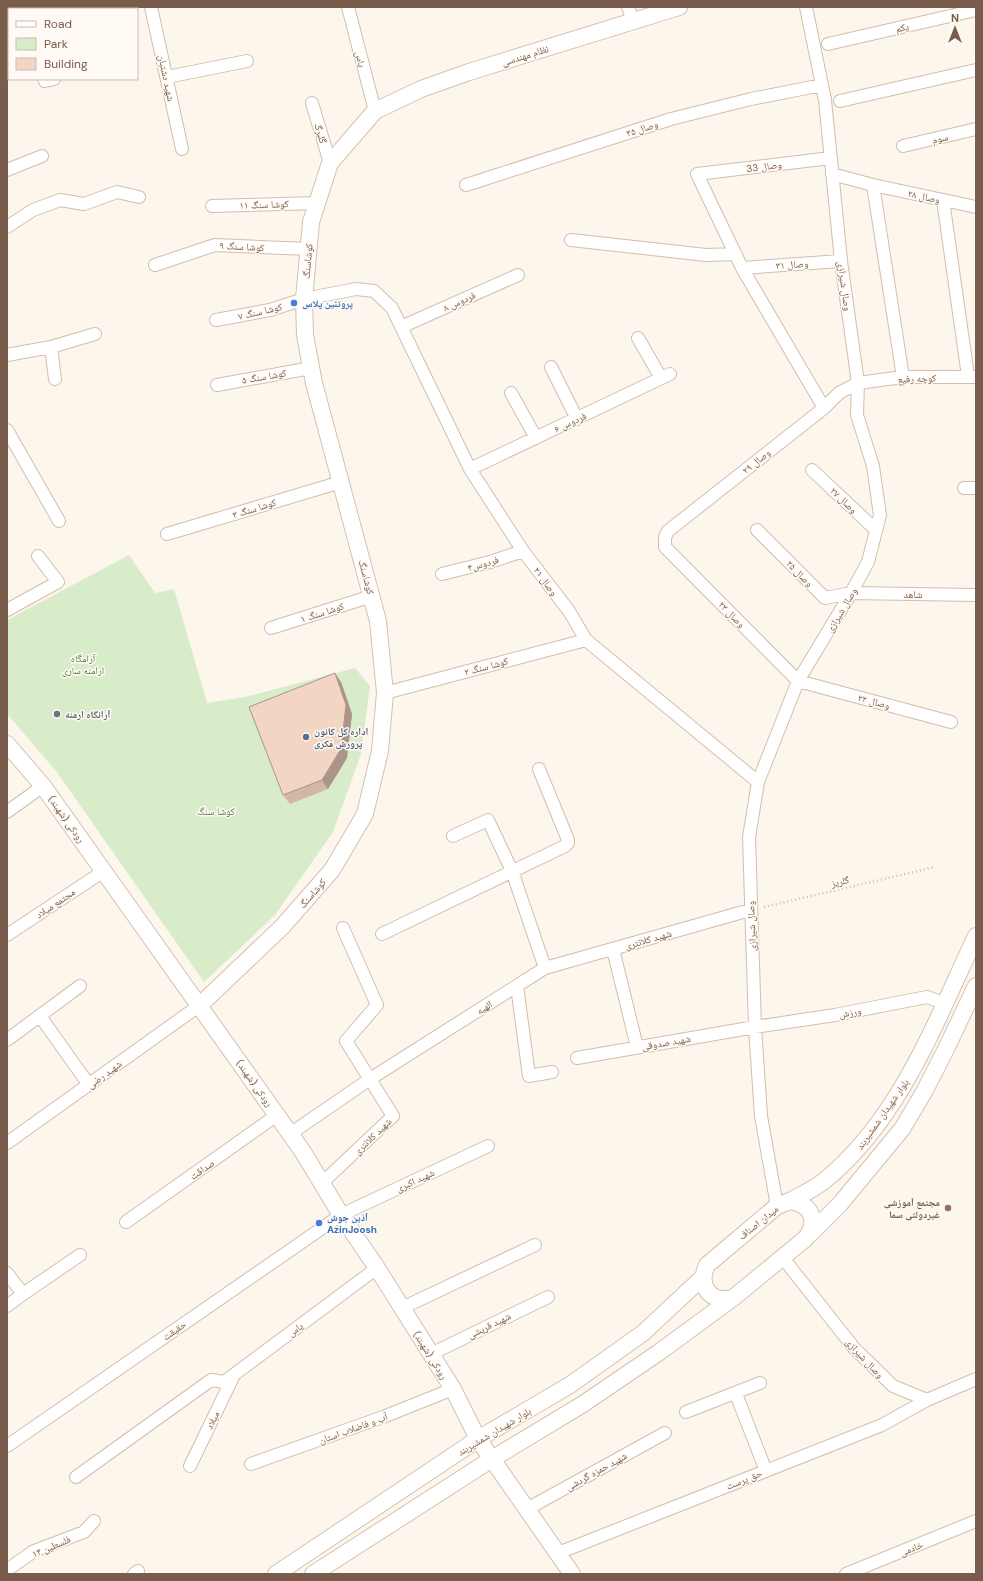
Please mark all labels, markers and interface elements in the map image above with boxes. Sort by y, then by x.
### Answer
legend [8,8,138,80]
north arrow [935,8,975,48]
text: N [951,11,959,25]
text: Road [44,16,72,32]
street label: یکم [894,20,910,36]
text: Park [44,36,68,52]
street label: نظام مهندسی [500,42,551,70]
street label: یاس [352,50,369,69]
street label: شهید دشتبان [155,54,178,103]
text: Building [44,56,88,72]
street label: وصال ۳۵ [625,117,660,140]
street label: گلبرگ [311,121,330,146]
street label: سوم [931,130,950,148]
street label: وصال 33 [746,158,783,175]
street label: وصال ۲۸ [907,187,942,206]
street label: ۱۱ کوشا سنگ [239,197,289,212]
street label: کوشا سنگ ۹ [219,239,265,254]
street label: کوشاسنگ [299,243,316,279]
street label: وصال ۳۱ [775,257,809,272]
street label: وصال شیرازی [835,260,854,312]
street label: فردوس ۸ [441,289,478,314]
place label: پروتئین پلاس [302,297,354,310]
marker: پروتئین پلاس [289,298,299,308]
street label: کوشا سنگ ۷ [237,300,284,323]
street label: کوشا سنگ ۵ [241,366,287,387]
street label: کوچه رفیع [897,371,937,386]
street label: فردوس ۶ [552,409,589,436]
street label: وصال ۲۹ [740,446,773,477]
street label: وصال ۲۷ [827,484,860,517]
street label: کوشا سنگ ۳ [231,496,278,521]
street label: فردوس۴ [466,553,500,574]
street label: وصال ۲۵ [783,557,816,590]
street label: کوشاسنگ [356,558,377,596]
street label: وصال ۲۱ [531,564,561,599]
street label: وصال شیرازی [823,585,860,635]
street label: شاهد [903,588,923,601]
street label: وصال ۲۳ [715,598,748,631]
street label: کوشا سنگ ۱ [299,599,346,626]
park label: آرامگاه ارامنه ساری [62,652,104,677]
street label: کوشا سنگ ۲ [463,654,510,679]
street label: وصال ۲۲ [856,691,892,712]
place label: آرانگاه ارمنه [65,708,110,721]
marker: آرانگاه ارمنه [52,709,62,719]
place label: اداره کل کانون پرورش فکری [314,725,368,750]
marker: اداره کل کانون پرورش فکری [301,732,311,742]
street label: رودکی (شهبند) [46,793,88,846]
park label: کوشا سنگ [197,805,235,818]
street label: گلریز [829,873,851,890]
street label: کوشاسنگ [296,876,329,911]
street label: مجتمع میلاد [33,885,78,921]
street label: وصال شیرازی [744,900,759,951]
street label: شهید کلانتری [623,926,674,952]
street label: الهیه [474,998,495,1017]
street label: ورزش [838,1004,863,1021]
street label: شهید صدوقی [640,1032,692,1053]
street label: شهید رضی [84,1057,125,1091]
street label: رودکی (شهبند) [234,1057,276,1110]
street label: بلوار شهیدان شمشیربند [853,1076,912,1152]
street label: شهید کلانتری [350,1115,395,1158]
street label: صداقت [187,1156,217,1183]
street label: شهید اکبری [394,1166,437,1195]
place label: مجتمع آموزشی غیردولتی سما [884,1196,940,1221]
street label: میدان اصناف [736,1202,781,1243]
marker: مجتمع آموزشی غیردولتی سما [943,1203,953,1213]
place label: آذین جوش AzinJoosh [327,1211,377,1236]
marker: آذین جوش AzinJoosh [314,1218,324,1228]
street label: شهید قریشی [465,1309,513,1341]
street label: حقیقت [160,1317,189,1343]
street label: یاس [285,1319,306,1339]
street label: رودکی (شهبند) [411,1329,451,1382]
street label: وصال شیرازی [843,1336,887,1381]
street label: بلوار شهیدان شمشیربند [455,1404,534,1459]
street label: میلاد [203,1409,223,1431]
street label: آب و فاضلاب استان [317,1410,390,1447]
street label: شهید حمزه گردشی [563,1449,630,1494]
street label: حق پرست [724,1466,765,1493]
street label: فلسطین ۱۴ [30,1533,72,1560]
street label: خادمی [897,1538,926,1559]

